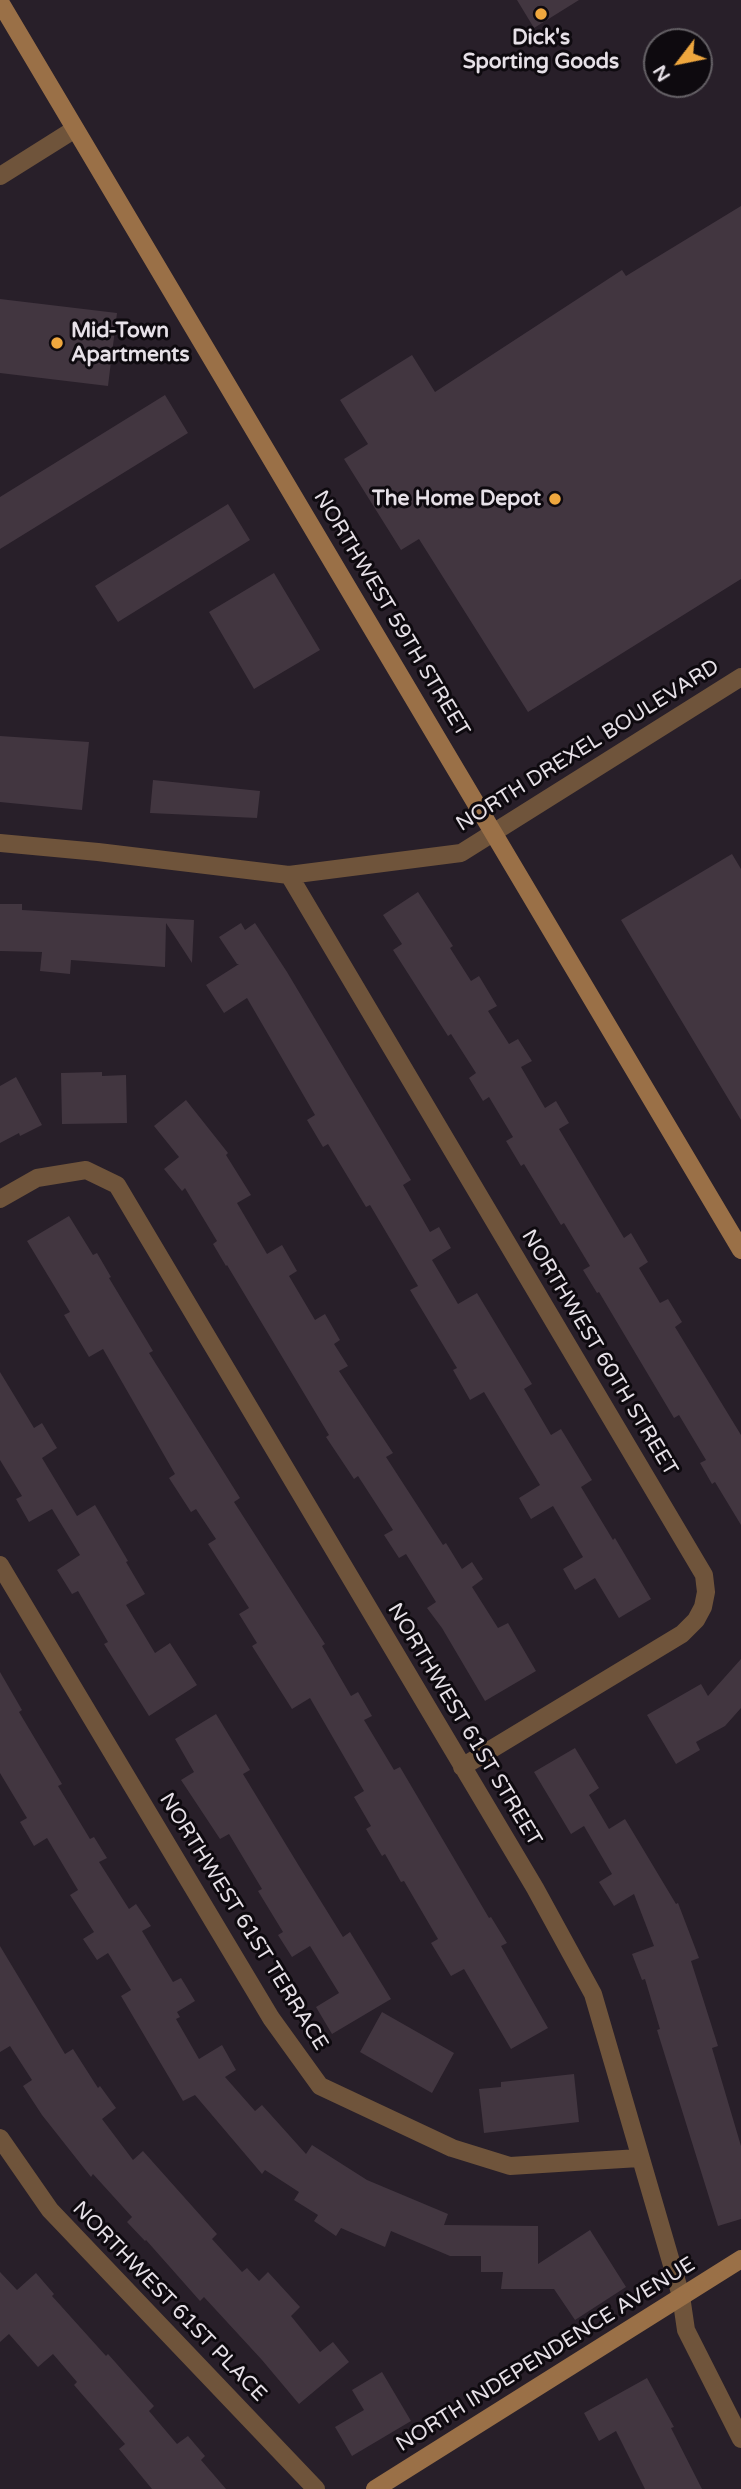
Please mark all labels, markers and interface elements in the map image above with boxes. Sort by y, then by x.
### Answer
marker: Dick's Sporting Goods [533,6,549,22]
place label: Dick's Sporting Goods [463,25,619,75]
north arrow [643,28,713,98]
text: N [649,61,675,85]
place label: Mid-Town Apartments [71,318,189,368]
marker: Mid-Town Apartments [49,335,65,351]
street label: NORTHWEST 59TH STREET [307,486,475,742]
place label: The Home Depot [372,486,541,512]
marker: The Home Depot [547,491,563,507]
street label: NORTH DREXEL BOULEVARD [452,654,724,838]
street label: NORTHWEST 60TH STREET [515,1225,683,1481]
street label: NORTHWEST 61ST STREET [381,1599,547,1851]
street label: NORTHWEST 61ST TERRACE [153,1789,333,2055]
street label: NORTHWEST 61ST PLACE [67,2197,271,2407]
street label: NORTH INDEPENDENCE AVENUE [392,2252,700,2458]

